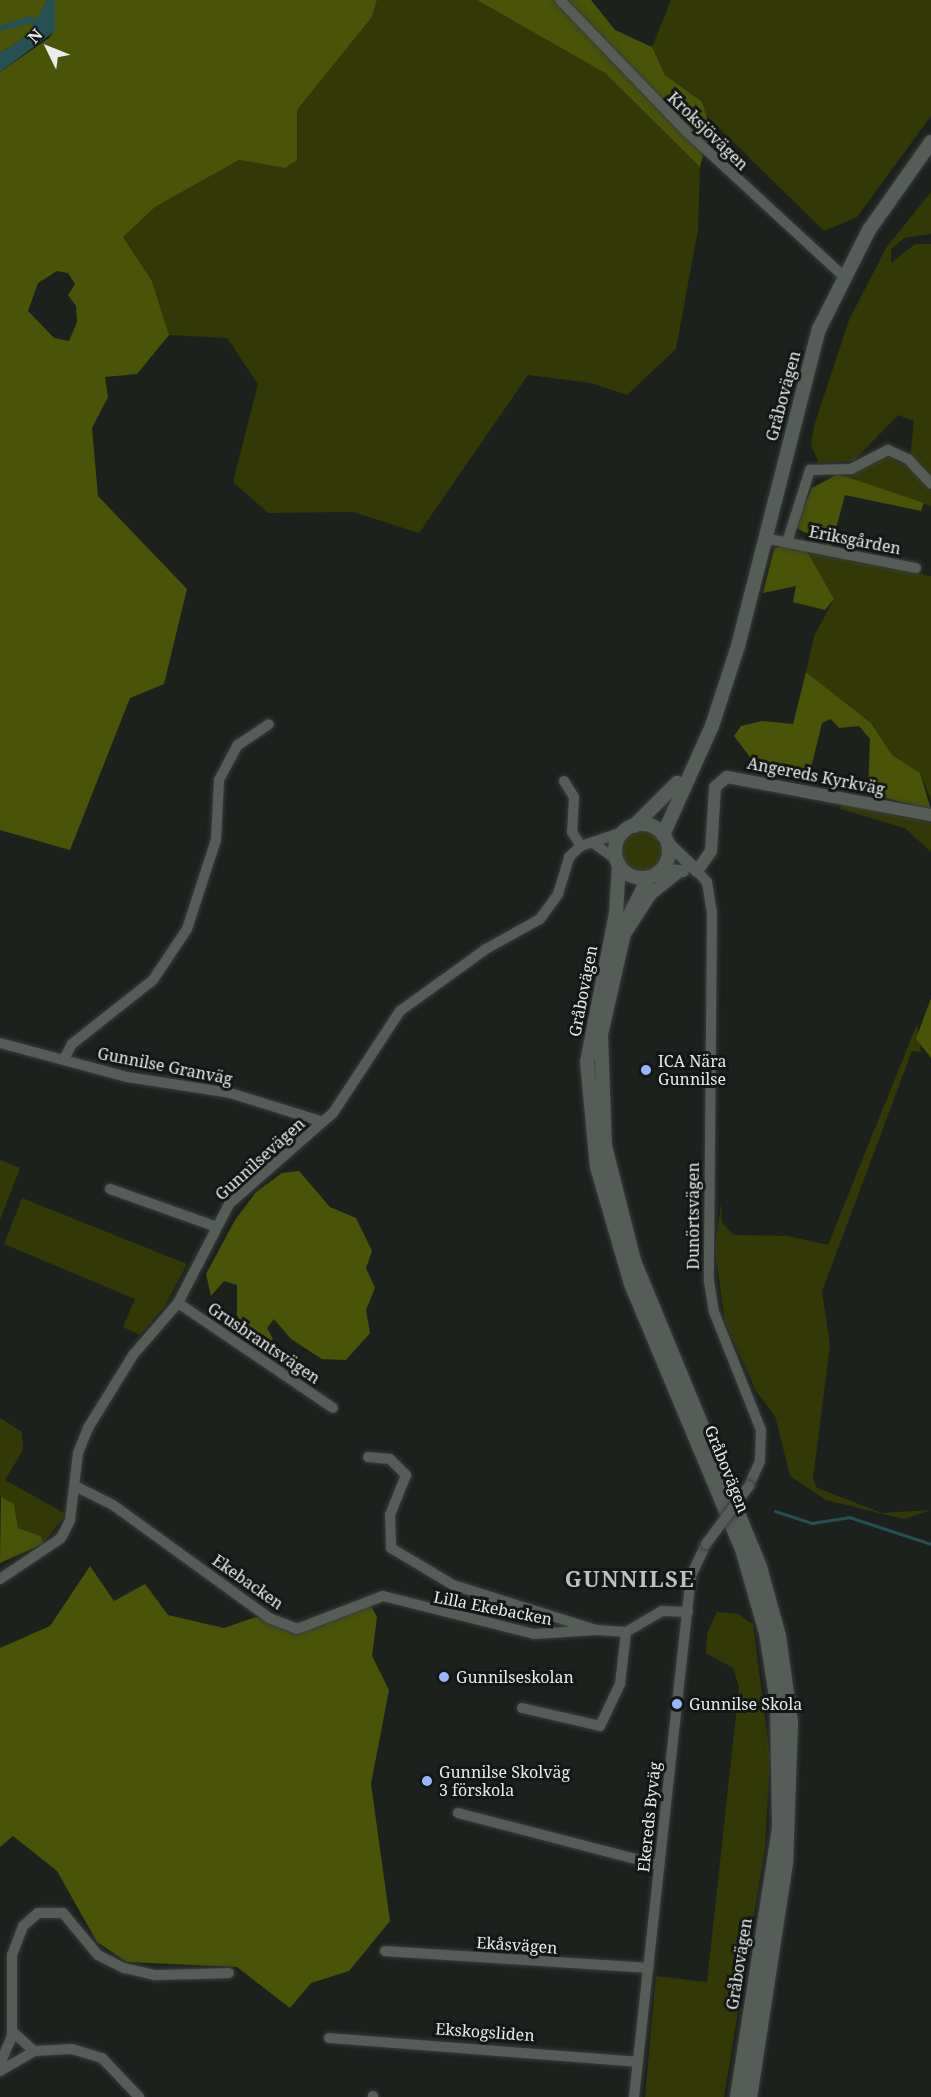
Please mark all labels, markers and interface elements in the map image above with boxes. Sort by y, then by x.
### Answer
north arrow [18,18,78,78]
text: N [22,24,47,48]
street label: Kroksjövägen [664,88,752,174]
street label: Gråbovägen [762,349,804,443]
street label: Eriksgården [807,522,903,558]
street label: Angereds Kyrkväg [746,753,886,799]
street label: Gråbovägen [565,944,601,1038]
street label: Gunnilse Granväg [96,1043,234,1089]
place label: ICA Nära Gunnilse [658,1051,727,1089]
marker: ICA Nära Gunnilse [639,1063,653,1077]
street label: Gunnilsevägen [211,1114,309,1204]
street label: Dunörtsvägen [683,1162,703,1270]
street label: Grusbrantsvägen [204,1298,324,1388]
street label: Gråbovägen [701,1423,753,1515]
street label: Ekebacken [209,1551,287,1613]
district label: GUNNILSE [565,1566,695,1592]
street label: Lilla Ekebacken [432,1587,554,1629]
place label: Gunnilseskolan [456,1667,574,1687]
marker: Gunnilseskolan [437,1670,451,1684]
place label: Gunnilse Skola [689,1694,802,1714]
marker: Gunnilse Skola [670,1697,684,1711]
street label: Ekereds Byväg [634,1761,664,1873]
place label: Gunnilse Skolväg 3 förskola [439,1762,570,1800]
marker: Gunnilse Skolväg 3 förskola [420,1774,434,1788]
street label: Gråbovägen [722,1917,756,2011]
street label: Ekåsvägen [476,1933,558,1957]
street label: Ekskogsliden [435,2019,535,2045]

